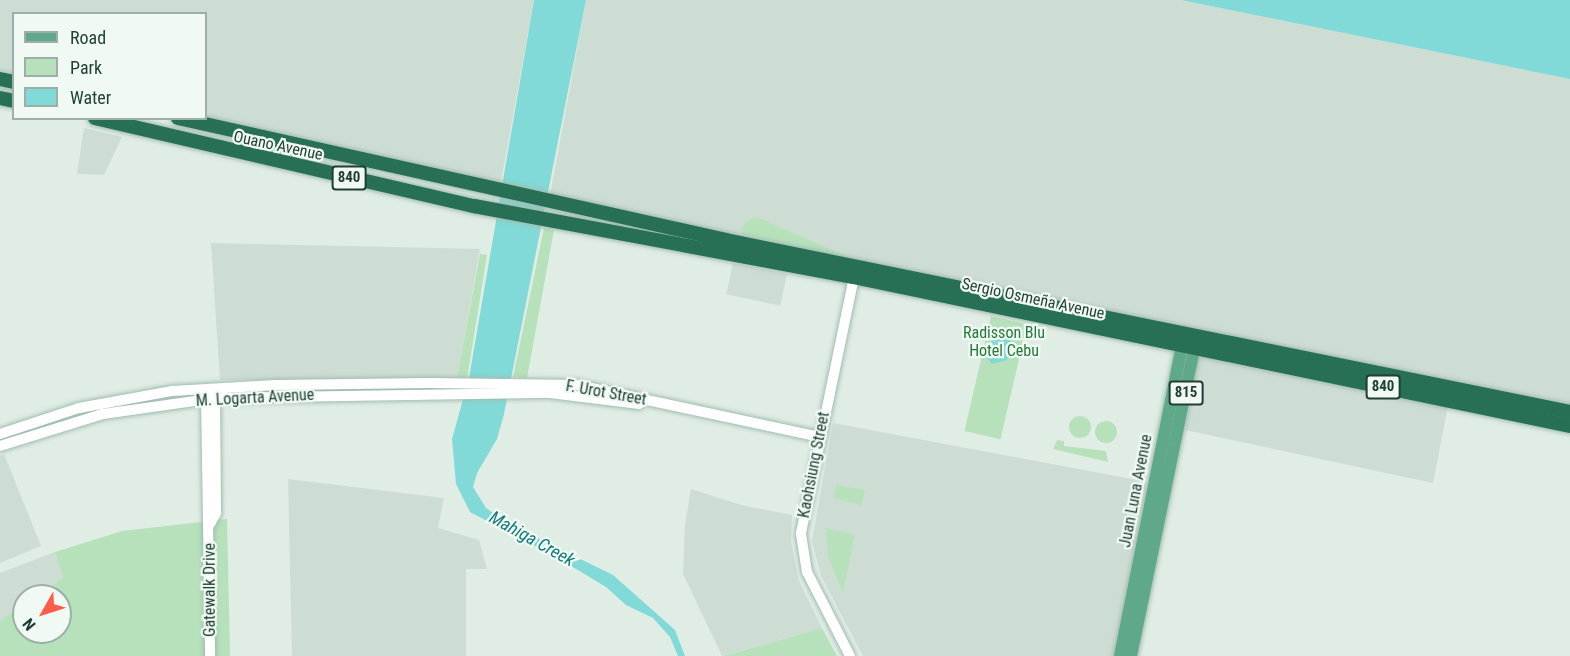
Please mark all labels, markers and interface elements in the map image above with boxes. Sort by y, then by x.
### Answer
legend [12,12,207,120]
text: Road [70,27,106,48]
text: Park [70,57,102,78]
text: Water [70,87,111,108]
street label: Ouano Avenue [232,127,324,165]
road number: 840 [331,166,367,190]
street label: Sergio Osmeña Avenue [960,274,1106,324]
park label: Radisson Blu Hotel Cebu [963,323,1045,361]
road number: 840 [1365,375,1401,399]
street label: F. Urot Street [564,376,648,410]
road number: 815 [1168,381,1204,405]
street label: M. Logarta Avenue [195,385,315,411]
street label: Kaohsiung Street [794,410,834,520]
street label: Juan Luna Avenue [1116,433,1156,549]
water label: Mahiga Creek [486,507,578,571]
street label: Gatewalk Drive [200,543,220,637]
north arrow [12,584,72,644]
text: N [19,615,40,634]

